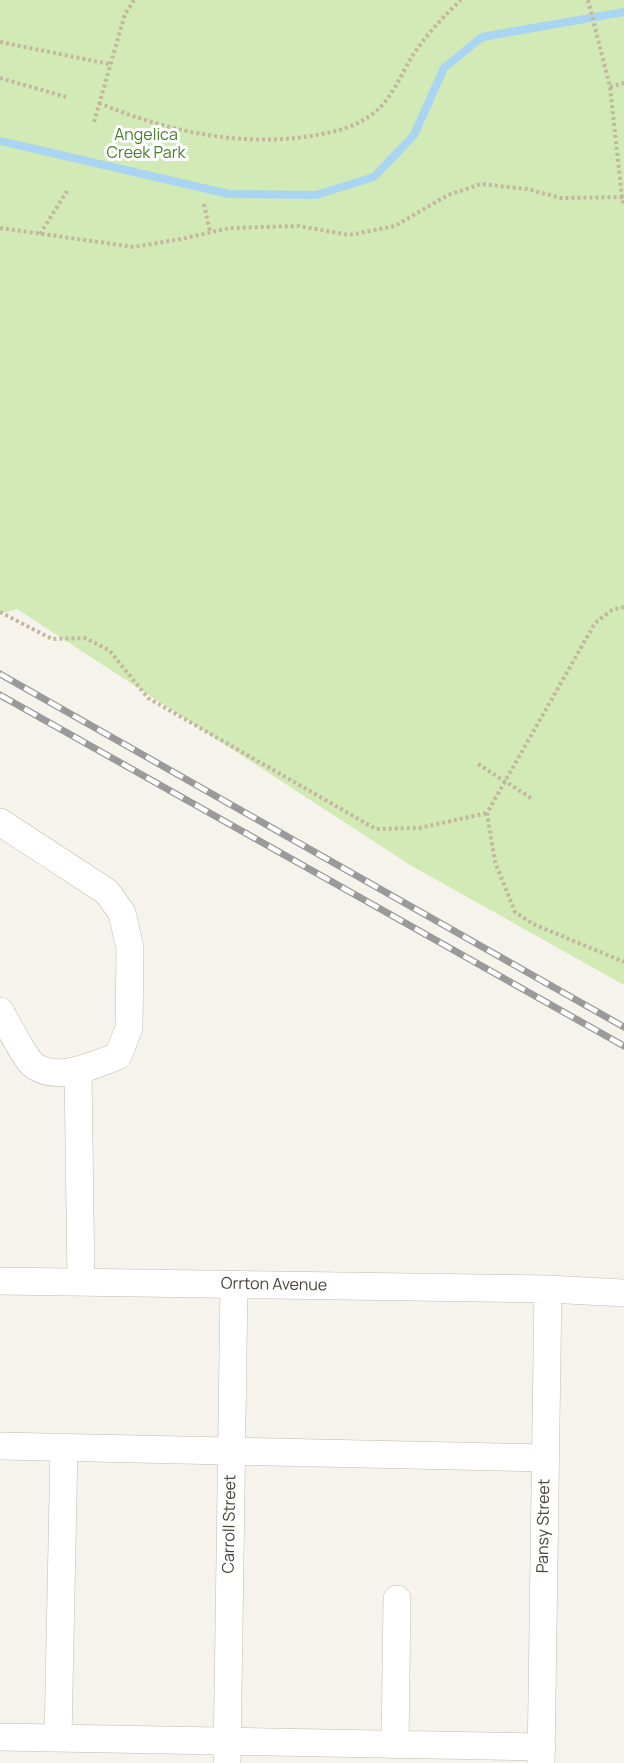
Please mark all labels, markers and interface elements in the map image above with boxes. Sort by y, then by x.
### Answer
park label: Angelica Creek Park [107,126,185,164]
street label: Orrton Avenue [221,1274,327,1296]
street label: Carroll Street [220,1474,240,1574]
street label: Pansy Street [534,1479,554,1573]

